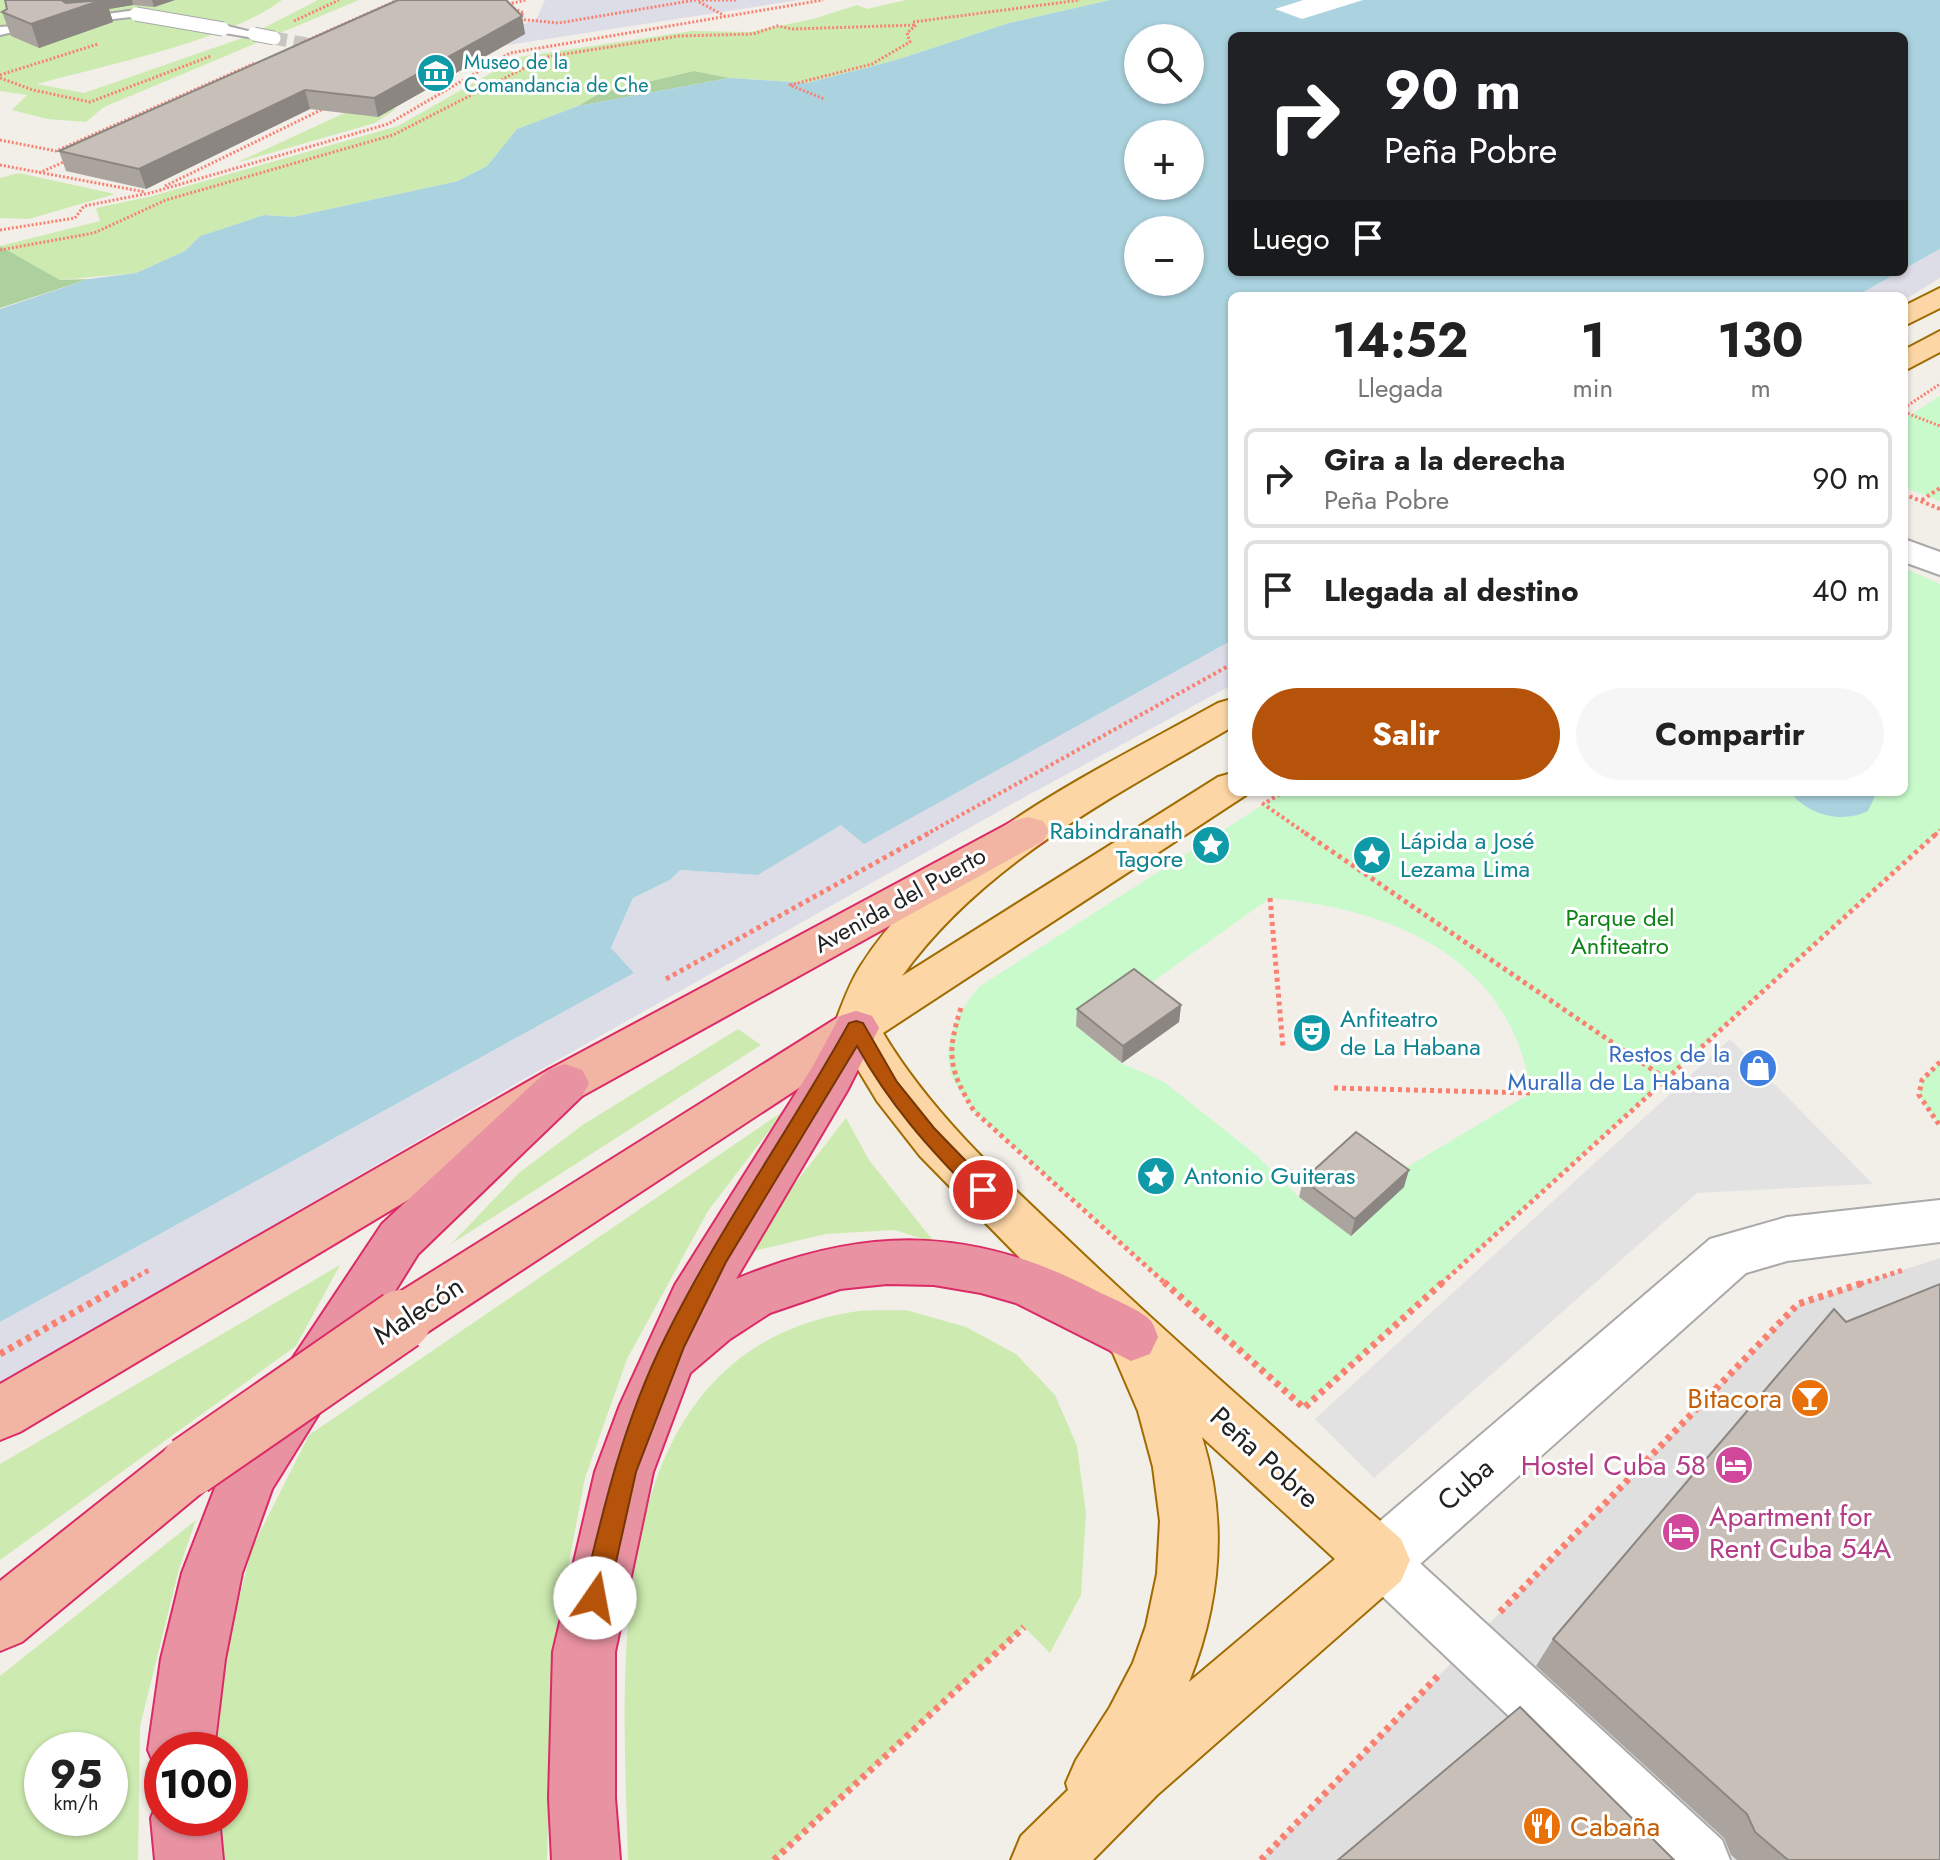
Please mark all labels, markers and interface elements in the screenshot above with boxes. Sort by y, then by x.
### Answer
map controls [1124,24,1204,296]
button: search [1124,24,1204,104]
place label: Museo de la Comandancia de Che [464,48,648,100]
text: 90 m [1384,49,1521,130]
museum icon: Museo de la Comandancia de Che [415,52,457,94]
icon: right [1252,64,1356,168]
button: + [1124,120,1204,200]
text: Peña Pobre [1384,124,1557,176]
button: − [1124,216,1204,296]
icon: arrive [1346,216,1390,260]
text: Luego [1252,217,1330,260]
text: 14:52 [1332,306,1468,375]
text: 1 [1581,306,1605,375]
text: 130 [1718,306,1804,375]
text: Llegada [1357,369,1443,407]
text: min [1573,369,1613,407]
text: m [1750,369,1771,407]
text: Gira a la derecha [1324,438,1565,481]
icon: right [1256,456,1300,500]
text: 90 m [1812,457,1880,500]
text: Peña Pobre [1324,481,1449,519]
icon: arrive [1256,568,1300,612]
text: Llegada al destino [1324,569,1579,612]
text: 40 m [1812,569,1880,612]
button: Salir [1252,688,1560,780]
button: Compartir [1576,688,1884,780]
place label: Rabindranath Tagore [1050,813,1183,876]
place label: Lápida a José Lezama Lima [1400,823,1534,886]
place icon: Rabindranath Tagore [1190,824,1232,866]
place icon: Lápida a José Lezama Lima [1351,834,1393,876]
street label: Avenida del Puerto [807,838,992,961]
park label: Parque del Anfiteatro [1565,900,1675,963]
place label: Anfiteatro de La Habana [1340,1001,1481,1064]
theatre icon: Anfiteatro de La Habana [1291,1012,1333,1054]
place label: Restos de la Muralla de La Habana [1508,1036,1730,1099]
shop icon: Restos de la Muralla de La Habana [1737,1047,1779,1089]
place icon: Antonio Guiteras [1135,1155,1177,1197]
pin [949,1156,1017,1224]
place label: Antonio Guiteras [1184,1158,1355,1193]
icon: arrive [961,1168,1005,1212]
street label: Malecón [365,1266,472,1355]
bar icon: Bitacora [1789,1377,1831,1419]
place label: Bitacora [1687,1378,1782,1419]
street label: Peña Pobre [1201,1397,1328,1518]
hotel icon: Hostel Cuba 58 [1713,1444,1755,1486]
place label: Hostel Cuba 58 [1521,1445,1706,1486]
street label: Cuba [1428,1448,1503,1521]
place label: Apartment for Rent Cuba 54A [1709,1496,1892,1569]
hotel icon: Apartment for Rent Cuba 54A [1660,1511,1702,1553]
position arrow [553,1556,637,1640]
speed limit sign: 100 [144,1732,248,1836]
text: 95 [50,1745,102,1803]
text: km/h [53,1789,99,1818]
restaurant icon: Cabaña [1521,1805,1563,1847]
place label: Cabaña [1570,1806,1660,1847]

